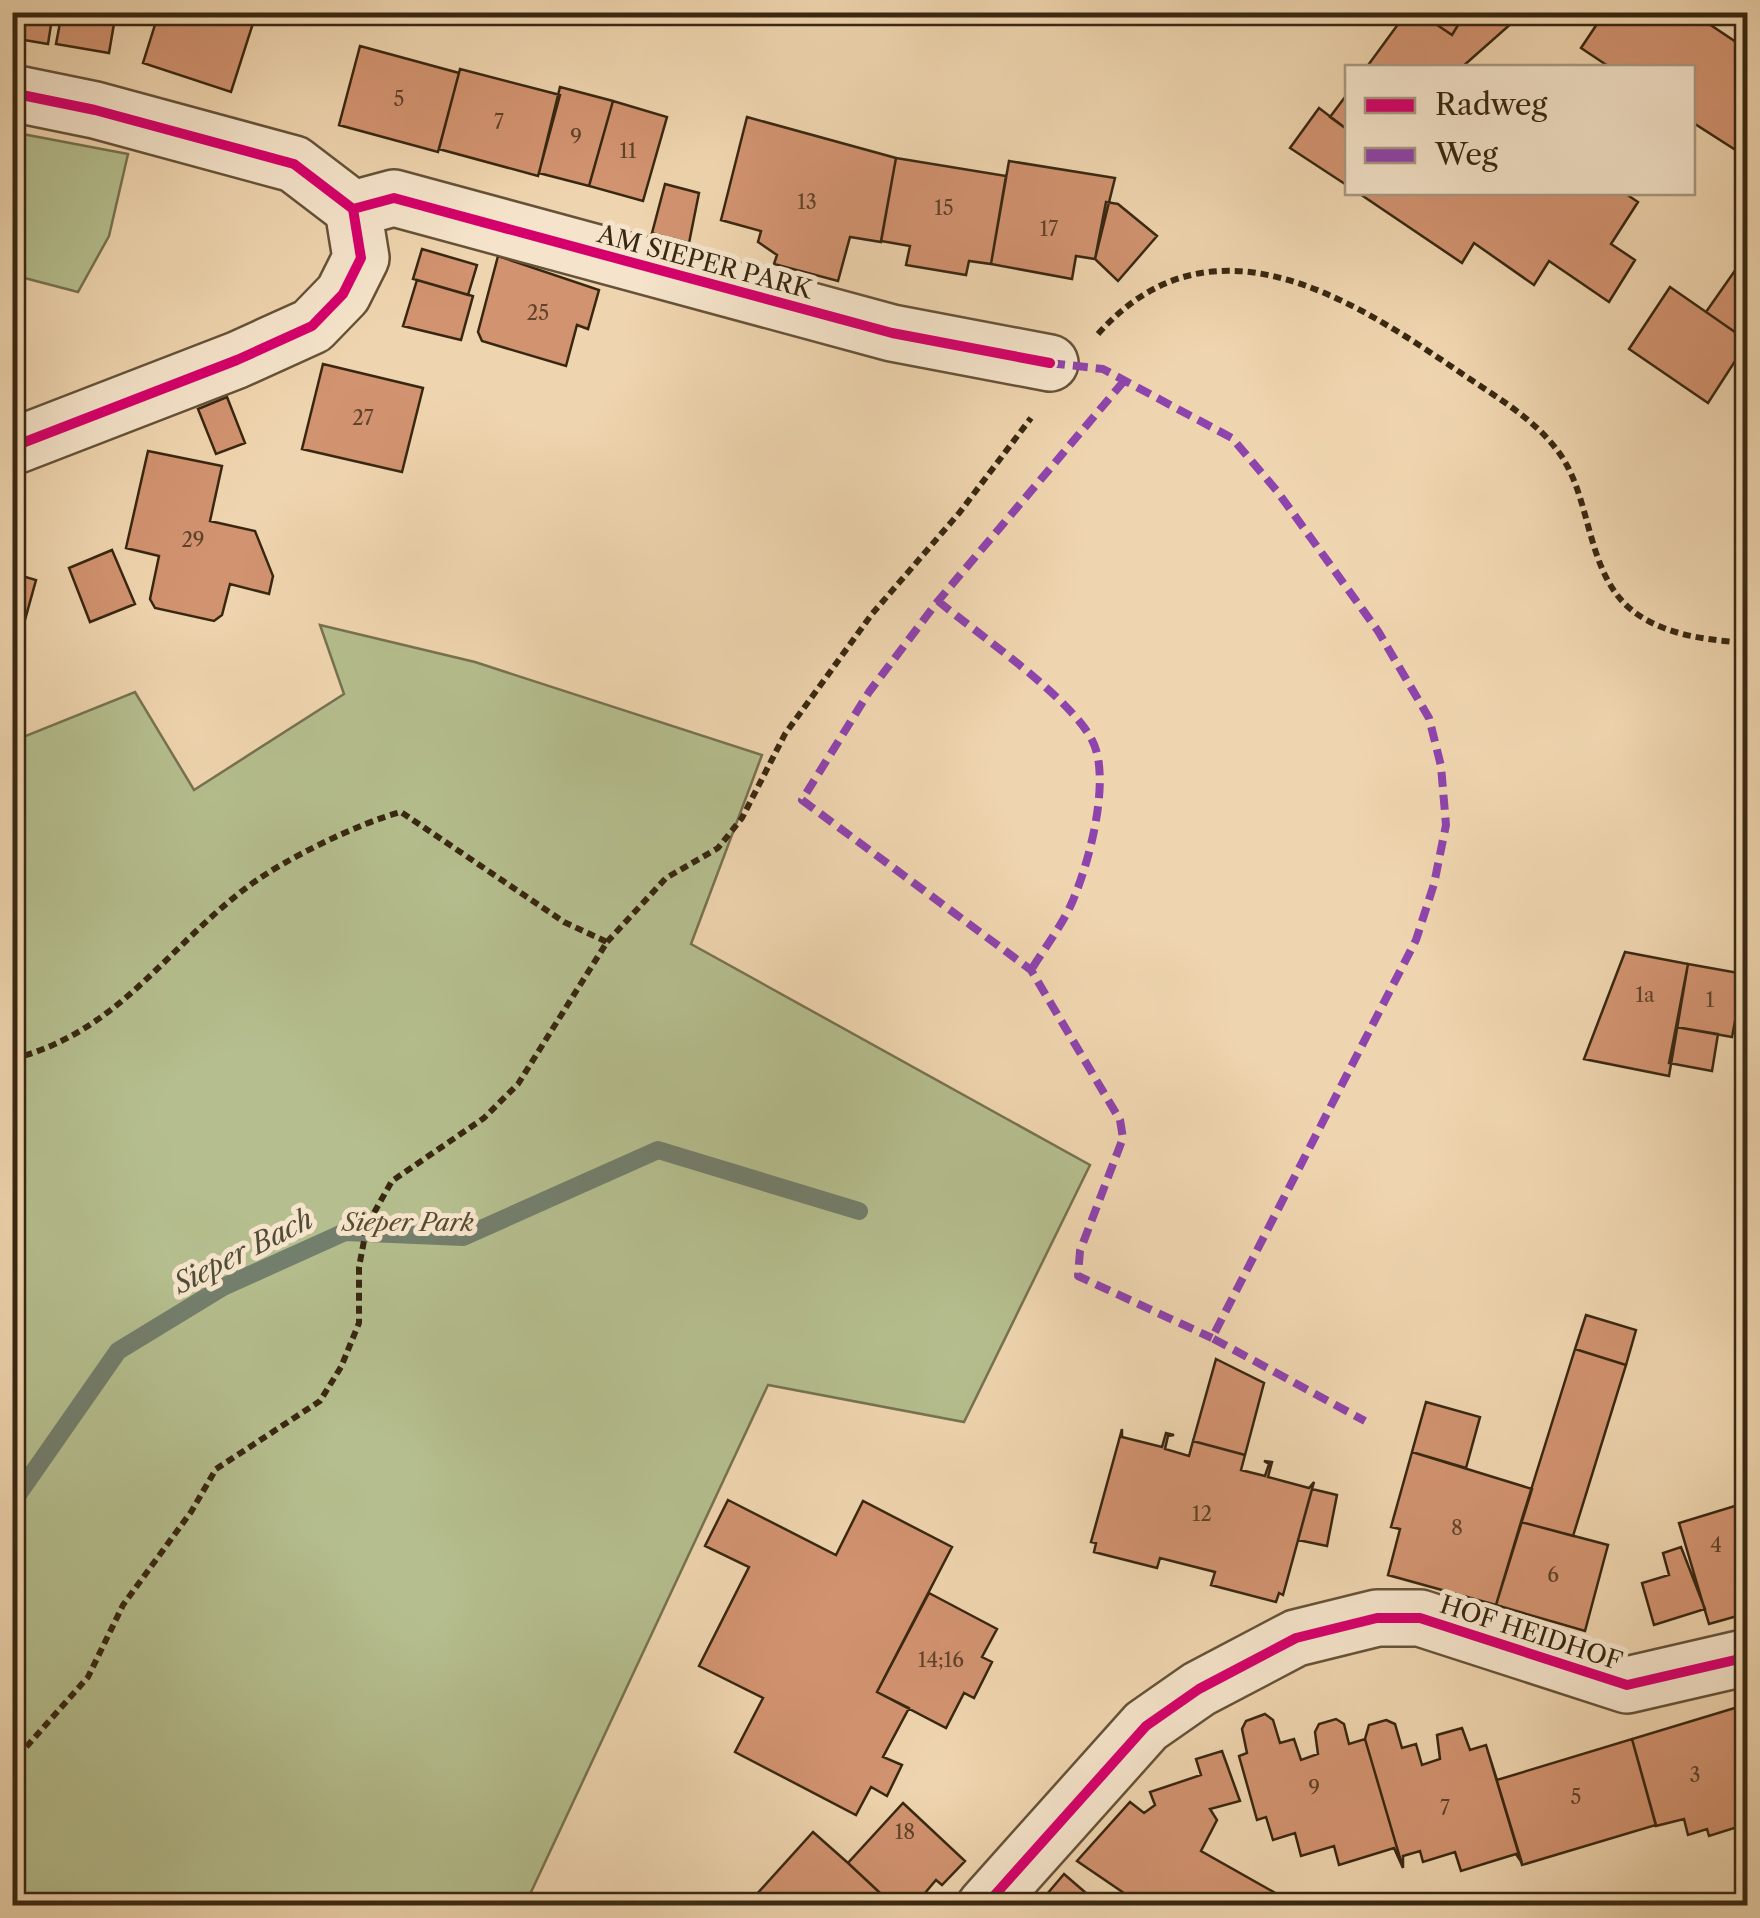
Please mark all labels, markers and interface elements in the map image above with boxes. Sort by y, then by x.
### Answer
legend [1345,65,1695,195]
text: Radweg [1435,86,1548,123]
house number: 5 [394,87,404,111]
house number: 7 [494,110,504,134]
house number: 9 [570,125,582,149]
text: Weg [1434,136,1498,173]
house number: 11 [620,139,637,163]
house number: 13 [797,190,817,214]
house number: 15 [934,196,954,220]
house number: 17 [1040,217,1058,241]
street label: AM SIEPER PARK [593,218,817,306]
house number: 25 [527,301,549,325]
house number: 27 [352,406,374,430]
house number: 29 [181,528,205,552]
house number: 1a [1636,983,1655,1007]
house number: 1 [1706,988,1715,1012]
water label: Sieper Bach [166,1201,318,1302]
park label: Sieper Park [340,1207,474,1238]
house number: 12 [1192,1502,1212,1526]
house number: 8 [1451,1516,1463,1540]
house number: 4 [1710,1533,1722,1557]
house number: 6 [1547,1563,1559,1587]
street label: HOF HEIDHOF [1436,1589,1626,1677]
house number: 14;16 [918,1648,964,1672]
house number: 3 [1689,1763,1701,1787]
house number: 9 [1308,1776,1320,1800]
house number: 5 [1571,1785,1581,1809]
house number: 7 [1440,1796,1450,1820]
house number: 18 [895,1820,915,1844]

